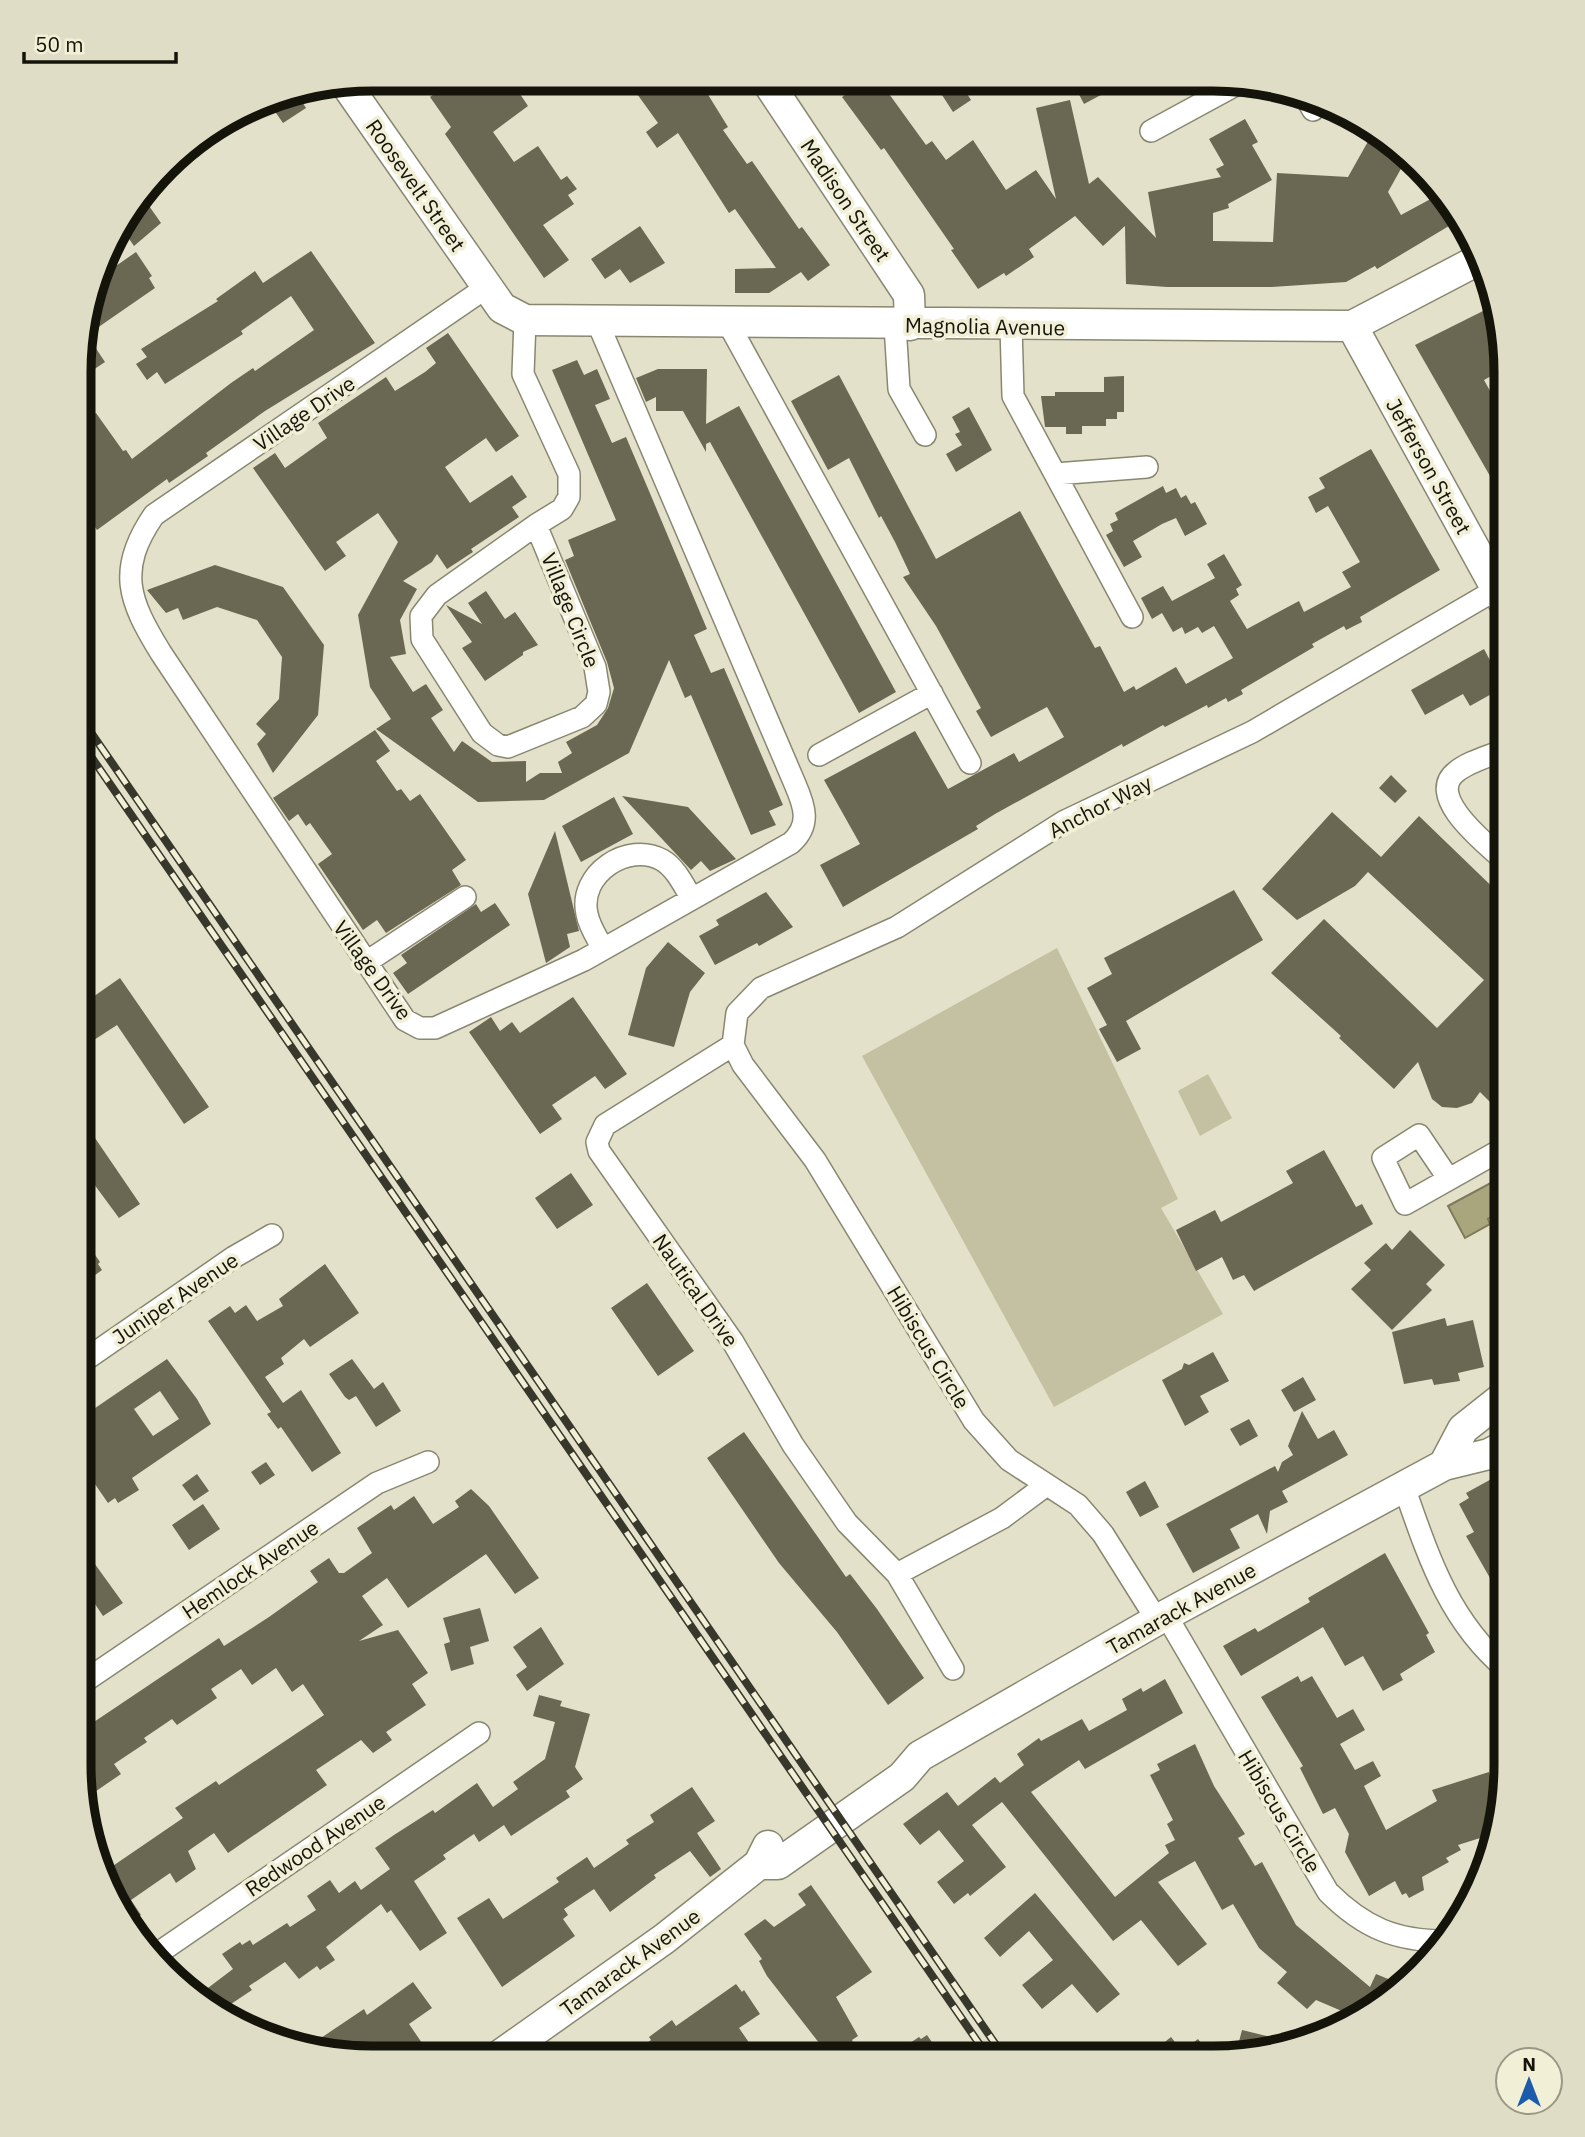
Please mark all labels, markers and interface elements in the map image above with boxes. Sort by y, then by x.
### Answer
scale bar [24,21,177,65]
text: 50 m [35,30,84,58]
street label: Roosevelt Street [360,113,472,257]
street label: Madison Street [795,133,897,267]
street label: Magnolia Avenue [905,311,1065,341]
street label: Village Drive [248,369,360,457]
street label: Jefferson Street [1380,393,1478,539]
street label: Village Circle [535,548,607,672]
street label: Anchor Way [1044,768,1157,844]
street label: Village Drive [327,915,419,1025]
street label: Nautical Drive [647,1228,745,1352]
street label: Juniper Avenue [107,1245,243,1351]
street label: Hibiscus Circle [881,1280,977,1414]
street label: Hemlock Avenue [176,1513,324,1625]
street label: Tamarack Avenue [1101,1555,1261,1661]
street label: Hibiscus Circle [1232,1744,1328,1878]
street label: Redwood Avenue [239,1788,391,1902]
street label: Tamarack Avenue [554,1902,706,2022]
north arrow [1494,2046,1564,2116]
text: N [1522,2052,1536,2076]

